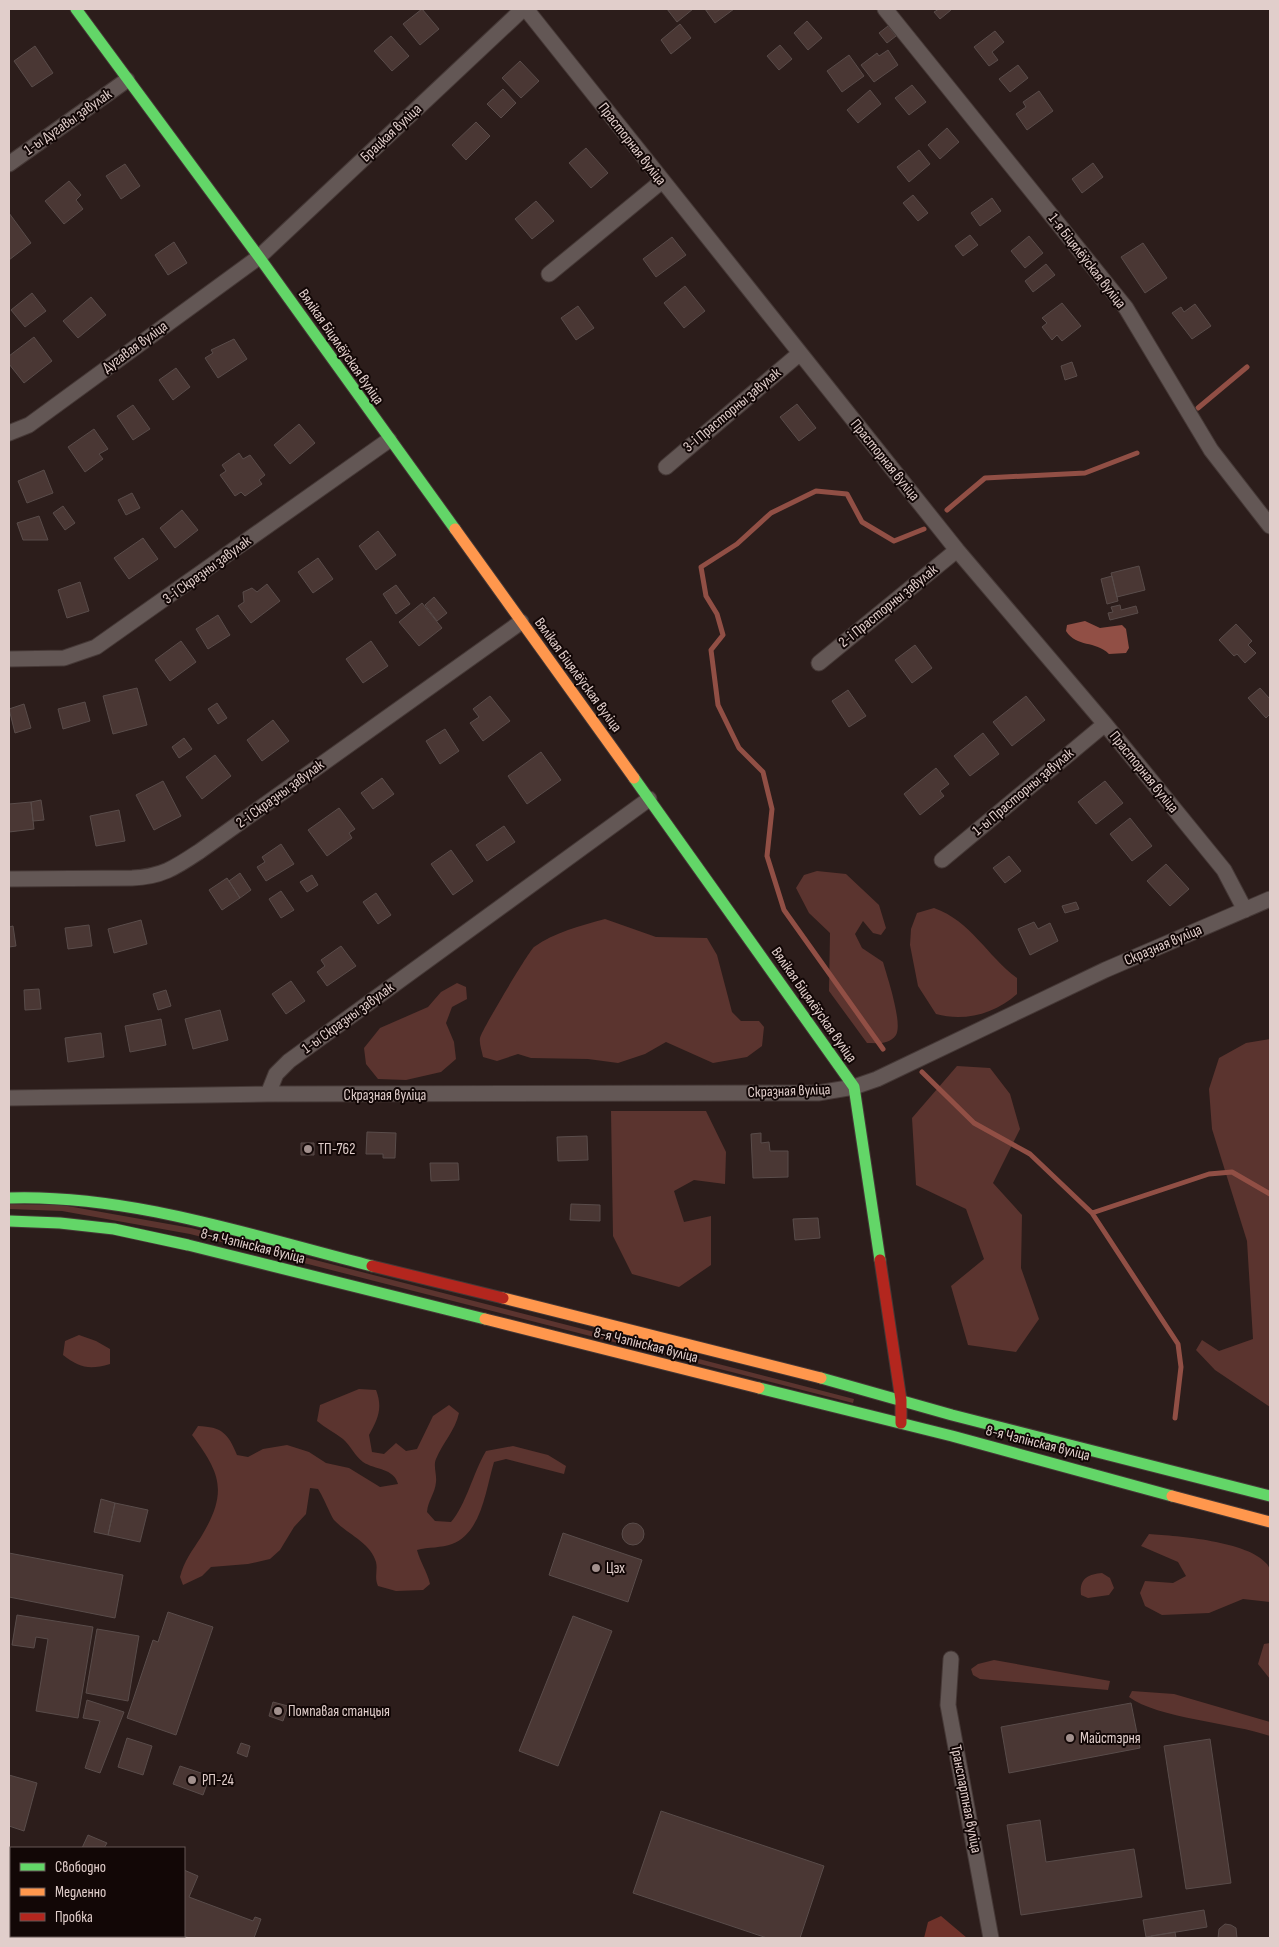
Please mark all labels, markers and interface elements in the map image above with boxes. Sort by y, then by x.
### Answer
street label: 1-ы Дугавы завулак [20,85,116,159]
street label: Прасторная вуліца [594,99,670,189]
street label: Брацкая вуліца [356,100,426,166]
street label: 1-я Біцялёўская вуліца [1044,210,1130,312]
street label: Вялікая Біцялёўская вуліца [294,286,388,409]
street label: Дугавая вуліца [99,317,172,377]
street label: 3-і Прасторны завулак [679,363,785,456]
street label: Прасторная вуліца [846,415,924,505]
street label: 3-і Скразны завулак [159,531,255,608]
street label: 2-і Прасторны завулак [835,560,941,652]
street label: Вялікая Біцялёўская вуліца [530,614,626,736]
street label: Прасторная вуліца [1105,727,1183,817]
street label: 1-ы Прасторны завулак [968,744,1078,840]
street label: 2-і Скразны завулак [232,755,328,832]
street label: Скразная вуліца [1121,920,1205,970]
street label: Вялікая Біцялёўская вуліца [767,944,861,1067]
street label: 1-ы Скразны завулак [298,978,398,1058]
street label: Скразная вуліца [747,1080,831,1102]
street label: Скразная вуліца [344,1086,427,1105]
place label: ТП-762 [318,1140,355,1159]
marker: ТП-762 [302,1143,314,1155]
street label: 8-я Чэпінская вуліца [199,1224,307,1268]
street label: 8-я Чэпінская вуліца [592,1323,700,1367]
street label: 8-я Чэпінская вуліца [984,1421,1092,1465]
place label: Цэх [606,1559,625,1578]
marker: Цэх [590,1562,602,1574]
place label: Помпавая станцыя [288,1702,390,1721]
marker: Помпавая станцыя [272,1705,284,1717]
place label: Майстэрня [1080,1729,1141,1748]
marker: Майстэрня [1064,1732,1076,1744]
street label: Транспартная вуліца [946,1743,986,1855]
place label: РП-24 [202,1771,234,1790]
marker: РП-24 [186,1774,198,1786]
legend [10,1847,185,1937]
text: Свободно [55,1858,106,1877]
text: Медленно [55,1883,106,1902]
text: Пробка [55,1908,93,1927]

